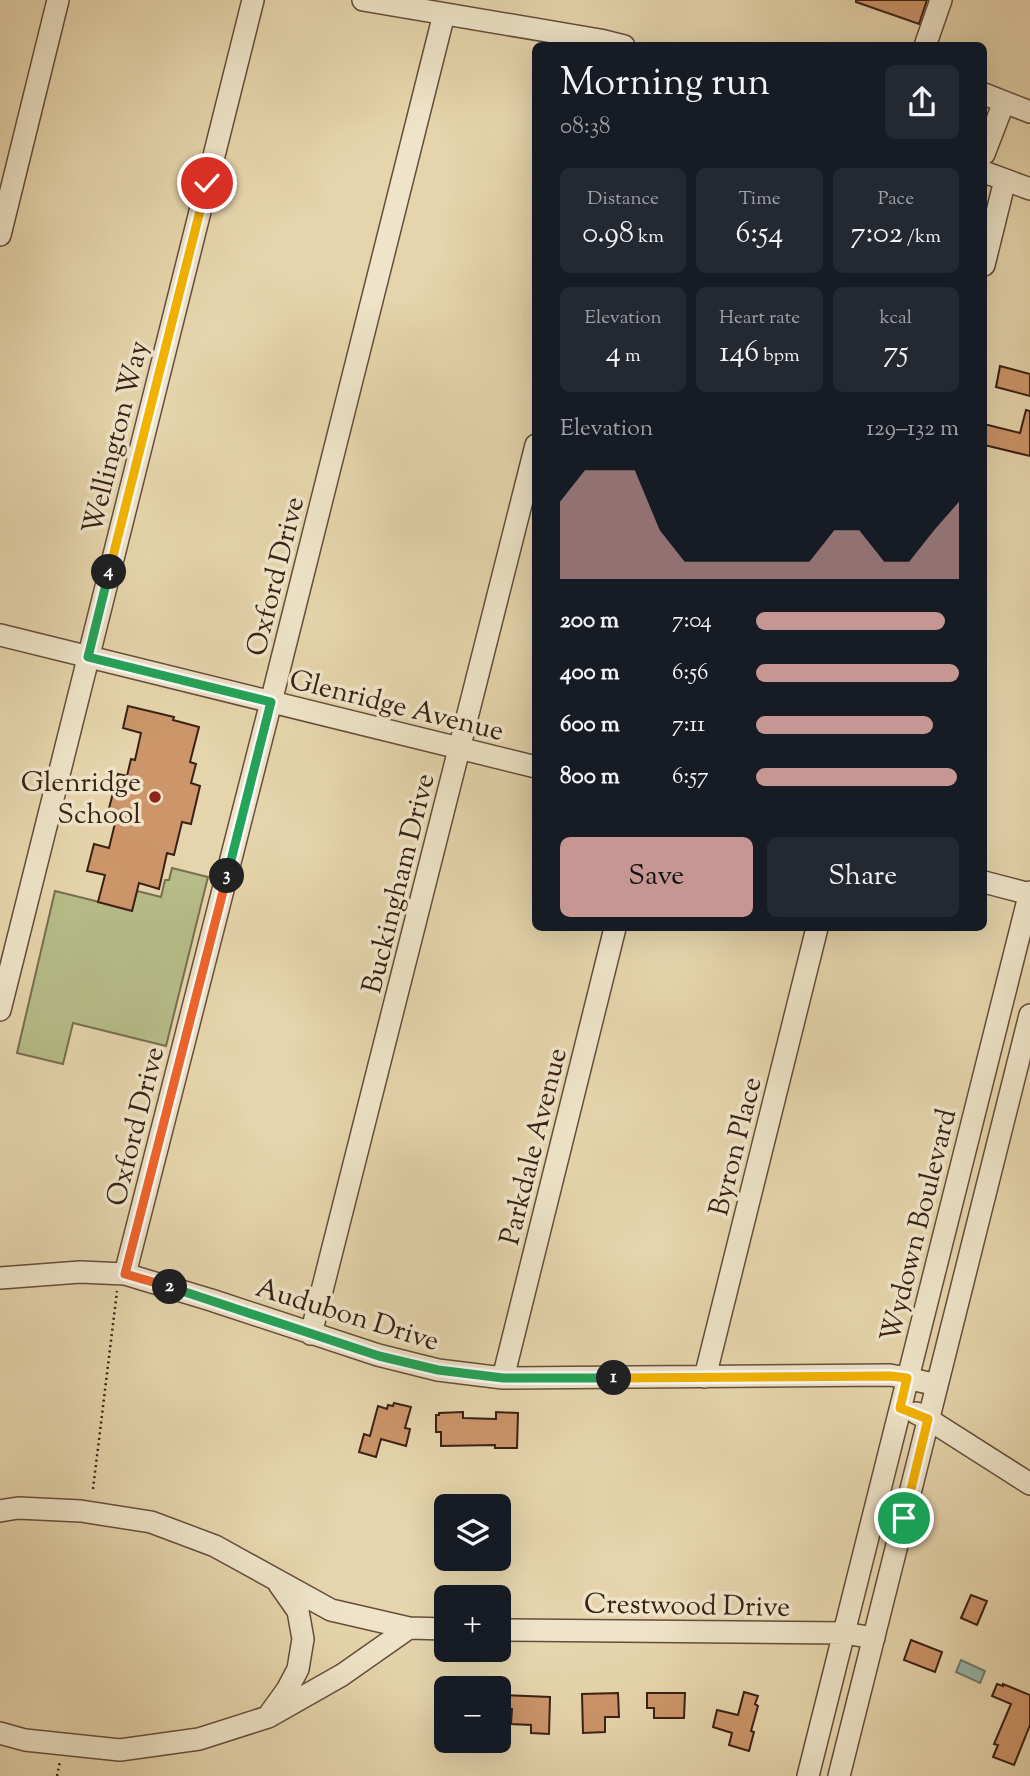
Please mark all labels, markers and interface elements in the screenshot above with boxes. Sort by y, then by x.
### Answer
text: Morning run [560,58,770,112]
button: share [885,65,959,139]
text: 08:38 [560,111,610,144]
pin [177,153,237,213]
icon: check [188,164,226,202]
text: Distance [587,186,659,213]
text: Time [738,186,781,213]
text: Pace [878,186,914,213]
text: 0.98 [582,213,634,256]
text: 6:54 [736,213,783,256]
text: 7:02 [851,213,903,256]
text: km [634,224,664,251]
text: /km [903,224,941,251]
text: Elevation [585,305,662,332]
text: Heart rate [719,305,800,332]
text: kcal [880,305,912,332]
text: 4 [606,332,621,375]
text: 146 [719,332,759,375]
text: 75 [883,332,908,375]
street label: Wellington Way [74,337,160,539]
text: m [621,343,641,370]
text: bpm [759,343,800,370]
text: Elevation [560,413,653,446]
text: 129–132 m [866,413,959,446]
street label: Oxford Drive [238,493,316,661]
pin: 4 [92,554,126,590]
text: 4 [104,558,113,585]
text: 200 m [560,605,619,638]
text: 7:04 [672,605,712,638]
text: 400 m [560,657,620,690]
text: 6:56 [672,657,708,690]
street label: Glenridge Avenue [285,661,508,753]
text: 600 m [560,709,620,742]
text: 7:11 [672,709,705,742]
text: 800 m [560,761,620,794]
text: 6:57 [672,761,709,794]
place label: Glenridge School [21,764,141,836]
street label: Buckingham Drive [353,770,447,998]
marker: Glenridge School [147,789,163,805]
button: Save [560,837,753,917]
button: Share [767,837,959,917]
pin: 3 [210,858,244,894]
text: 3 [223,862,230,889]
street label: Oxford Drive [98,1043,176,1211]
street label: Parkdale Avenue [491,1044,579,1249]
street label: Byron Place [700,1073,773,1220]
street label: Wydown Boulevard [872,1105,968,1347]
street label: Audubon Drive [251,1269,444,1363]
pin: 2 [152,1270,188,1304]
text: 2 [165,1273,174,1300]
pin: 1 [596,1360,632,1396]
text: 1 [610,1364,617,1391]
pin [874,1488,934,1548]
map controls [434,1494,511,1753]
button: layers [434,1494,511,1571]
icon: arrive [885,1499,923,1537]
button: + [434,1585,511,1662]
street label: Crestwood Drive [583,1585,790,1629]
button: − [434,1676,511,1753]

